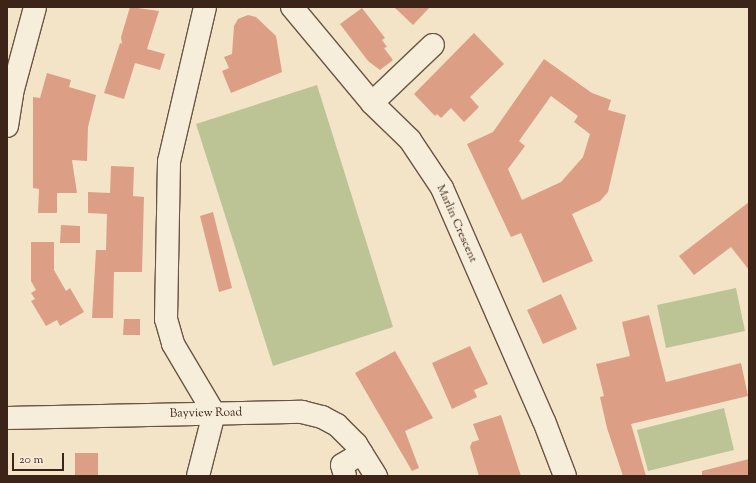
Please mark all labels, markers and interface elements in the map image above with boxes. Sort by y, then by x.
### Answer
street label: Marlin Crescent [432,183,480,265]
street label: Bayview Road [170,406,242,422]
scale bar [14,445,66,471]
text: 20 m [19,451,43,469]

